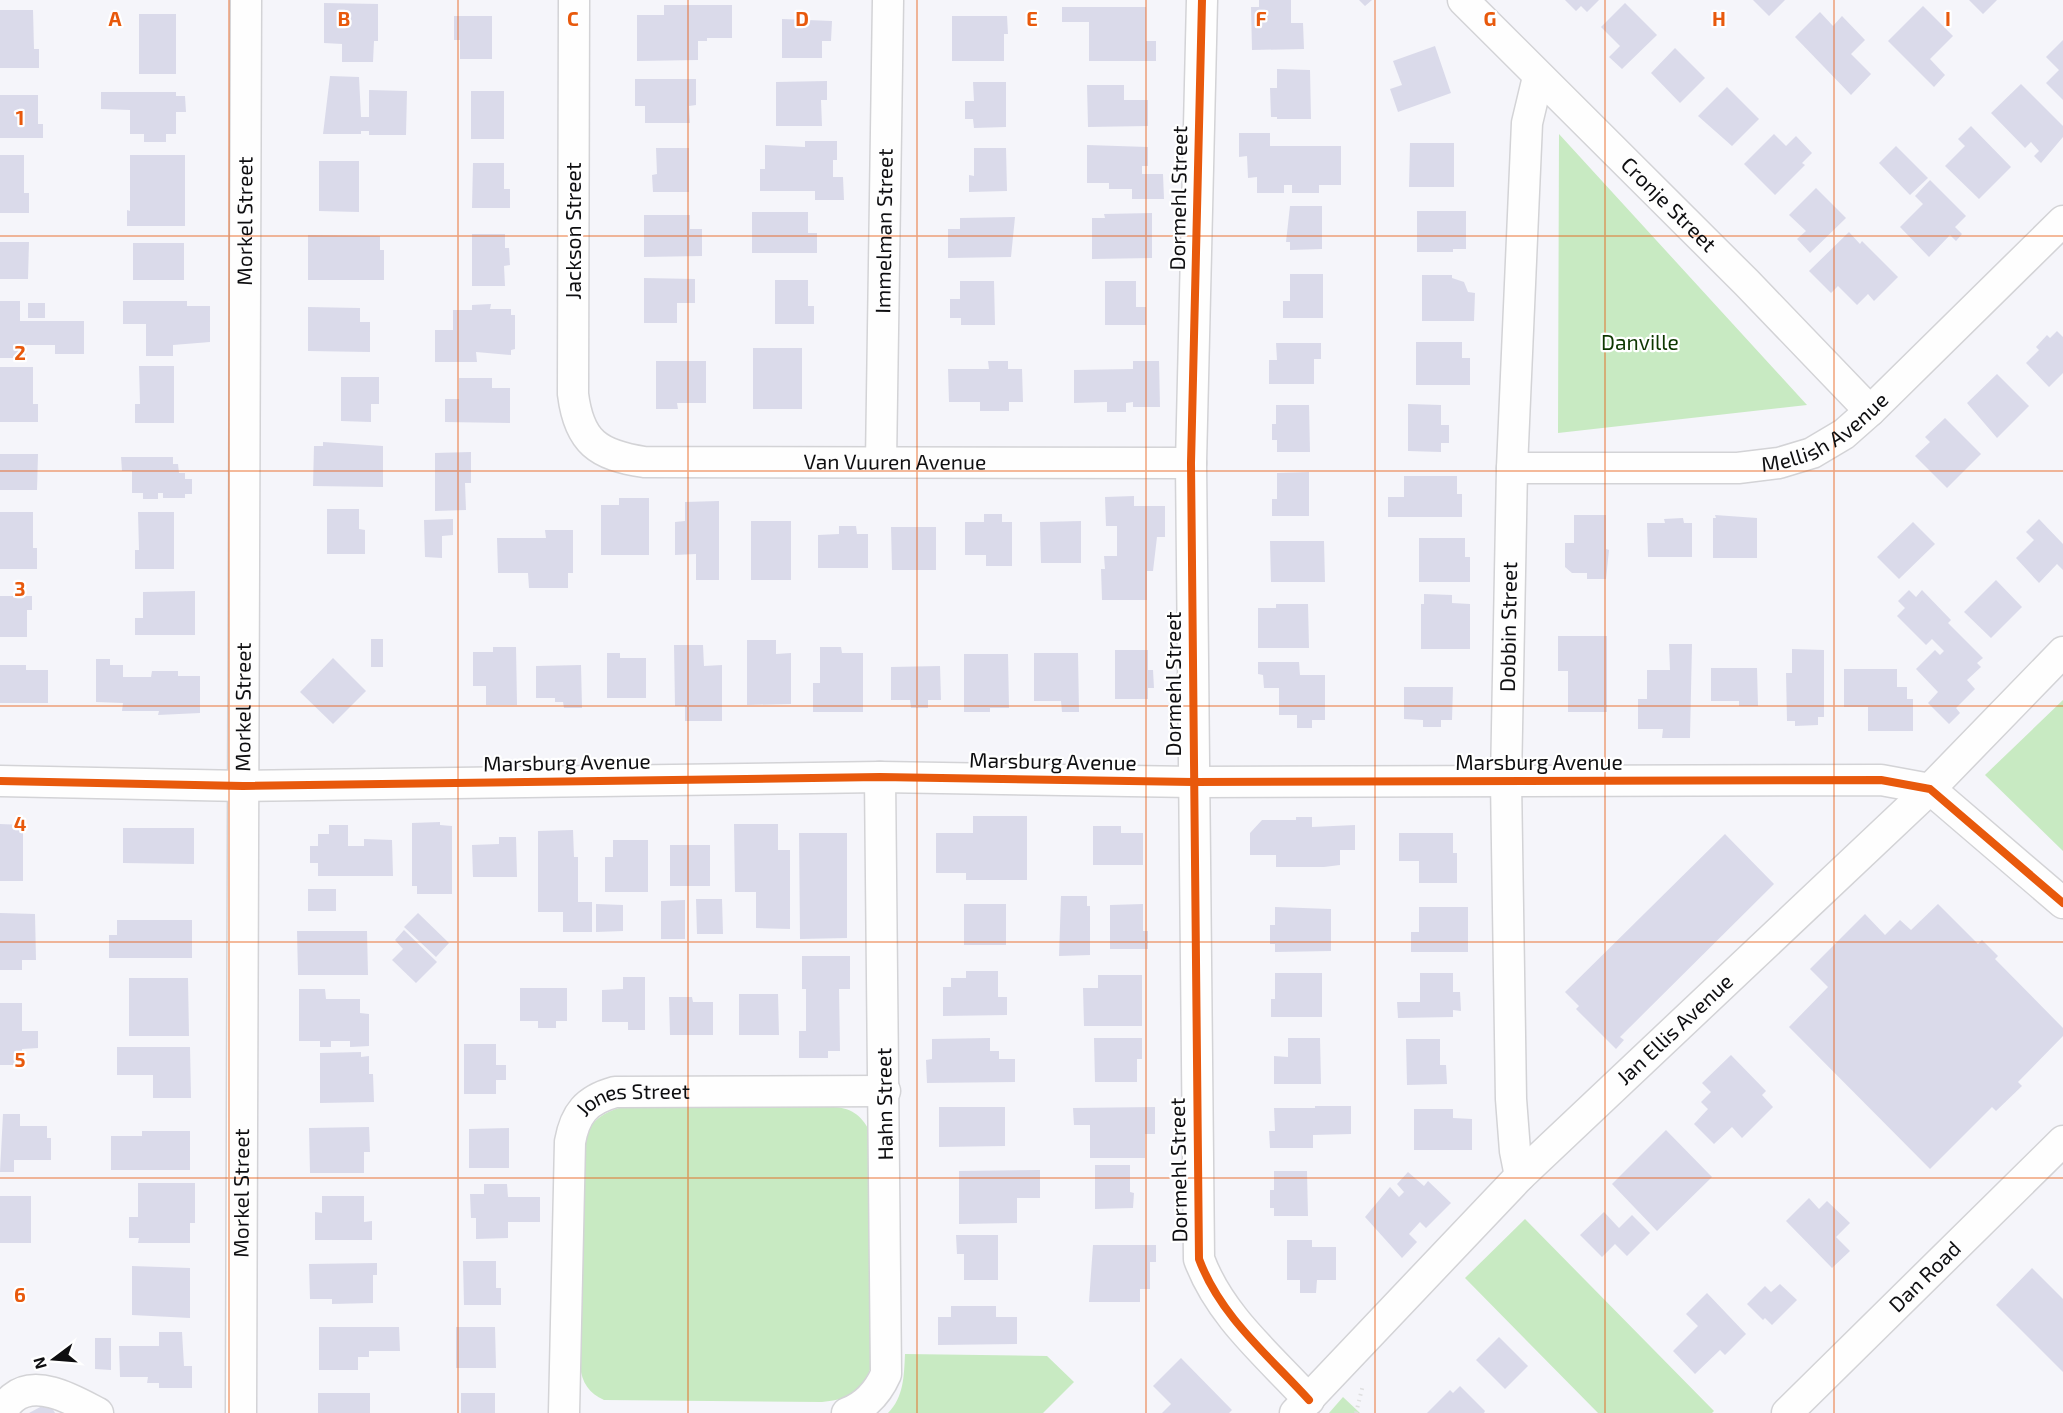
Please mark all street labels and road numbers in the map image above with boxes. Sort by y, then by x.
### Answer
street label: Dormehl Street [1164,125,1191,271]
street label: Immelman Street [869,148,897,314]
street label: Cronje Street [1617,151,1722,256]
street label: Morkel Street [231,156,256,286]
street label: Jackson Street [560,162,585,300]
street label: Mellish Avenue [1760,386,1892,476]
street label: Van Vuuren Avenue [804,448,986,474]
street label: Dobbin Street [1494,561,1521,692]
street label: Dormehl Street [1160,612,1185,756]
street label: Morkel Street [229,642,255,772]
street label: Marsburg Avenue [969,747,1137,774]
street label: Marsburg Avenue [483,748,651,775]
street label: Marsburg Avenue [1455,749,1623,774]
street label: Jan Ellis Avenue [1611,968,1737,1089]
street label: Hahn Street [870,1047,897,1161]
street label: Jones Street [570,1078,690,1120]
street label: Dormehl Street [1164,1097,1191,1243]
street label: Morkel Street [228,1128,253,1258]
street label: Dan Road [1883,1235,1965,1317]

